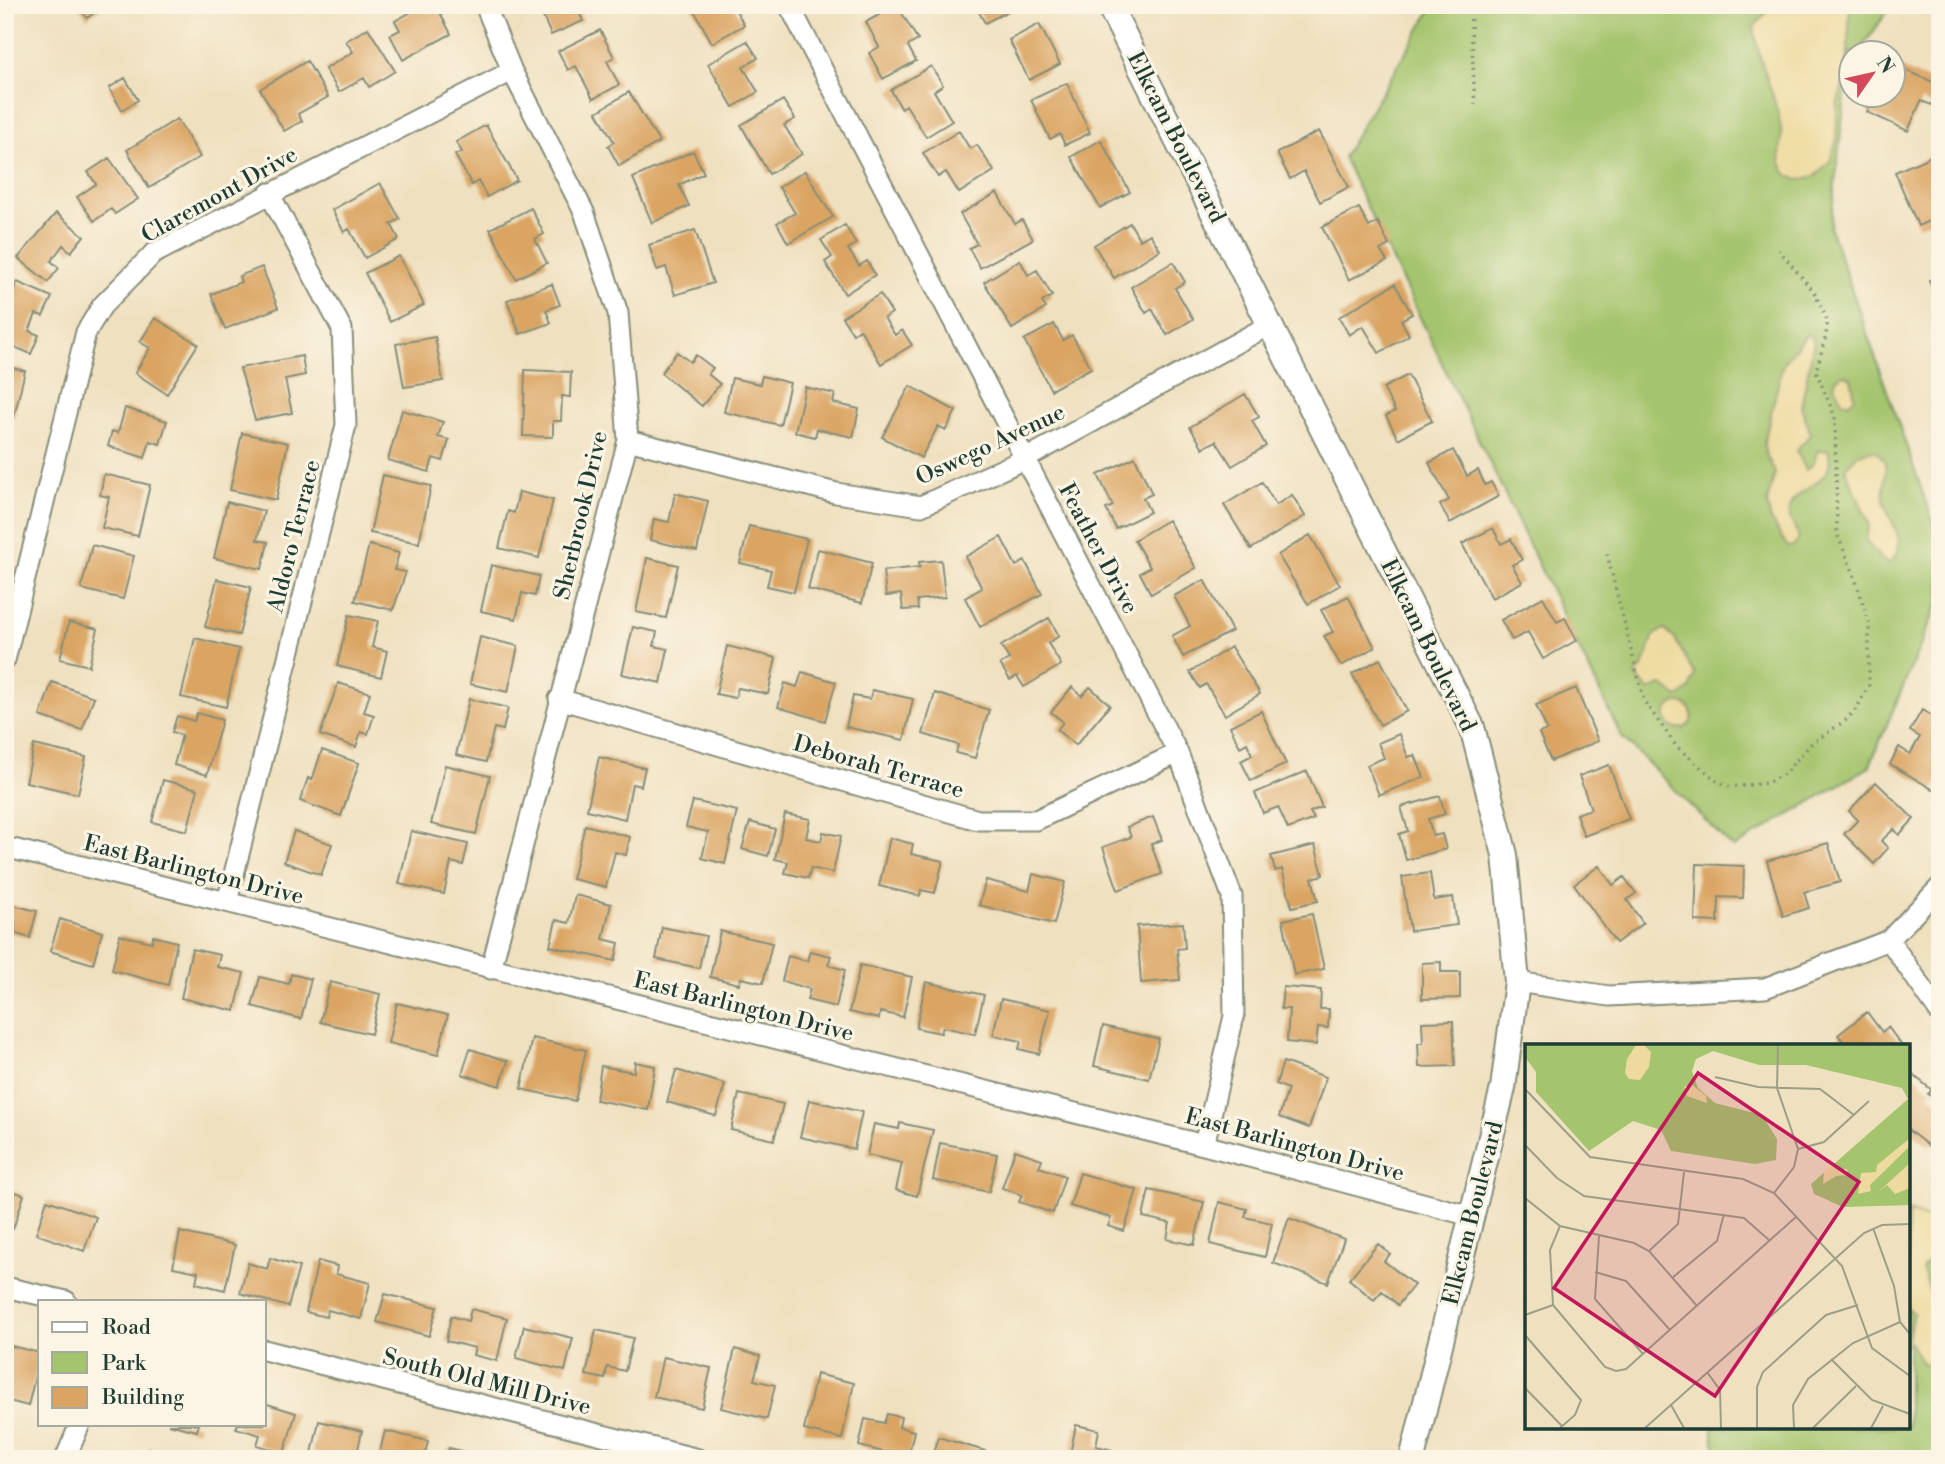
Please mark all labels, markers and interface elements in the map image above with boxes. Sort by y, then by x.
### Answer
north arrow [1836,38,1906,108]
street label: Elkcam Boulevard [1121,47,1231,228]
text: N [1871,52,1899,78]
street label: Claremont Drive [137,140,302,249]
street label: Oswego Avenue [911,398,1069,492]
street label: Sherbrook Drive [548,428,614,602]
street label: Aldoro Terrace [261,457,327,617]
street label: Feather Drive [1052,478,1144,619]
street label: Elkcam Boulevard [1374,554,1482,736]
street label: Deborah Terrace [790,729,967,805]
street label: East Barlington Drive [81,829,307,911]
street label: East Barlington Drive [631,966,857,1048]
inset map [1525,1044,1910,1429]
street label: East Barlington Drive [1182,1102,1407,1188]
street label: Elkcam Boulevard [1437,1118,1509,1308]
legend [38,1300,266,1426]
text: Road [102,1315,151,1341]
street label: South Old Mill Drive [380,1343,594,1421]
text: Park [102,1351,147,1377]
text: Building [101,1385,184,1411]

